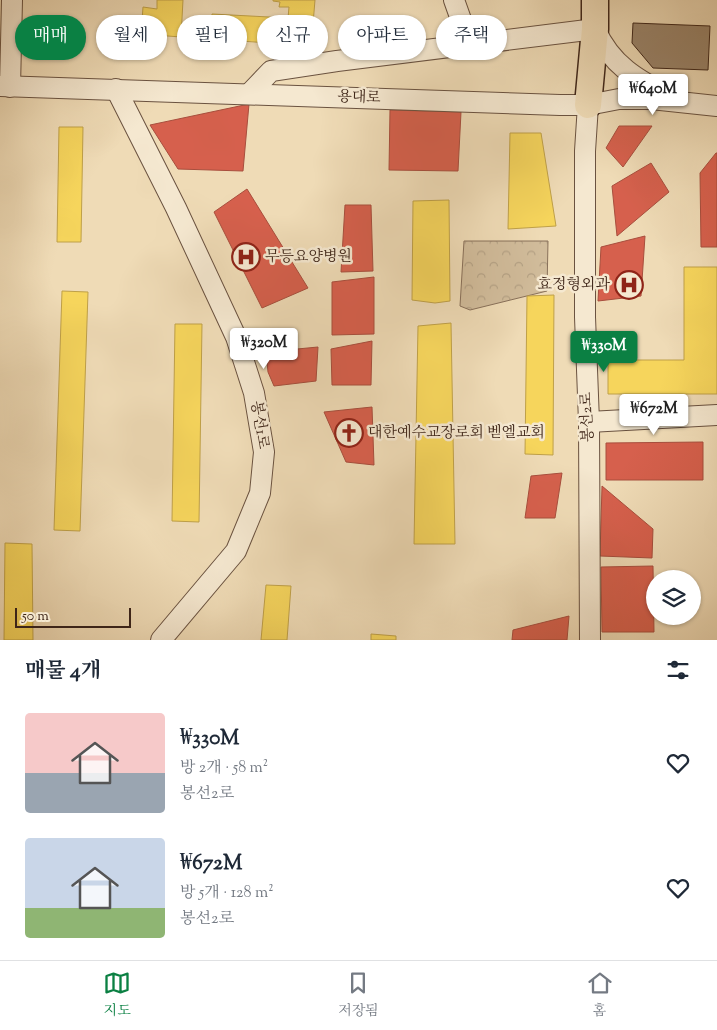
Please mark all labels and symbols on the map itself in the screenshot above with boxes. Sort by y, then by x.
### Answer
pin: ₩640M [618,74,688,116]
street label: 용대로 [337,87,382,109]
hospital icon: 무등요양병원 [231,242,261,272]
place label: 무등요양병원 [265,247,352,268]
hospital icon: 효정형외과 [614,270,644,300]
place label: 효정형외과 [538,275,611,296]
pin: ₩320M [229,328,299,370]
pin: ₩330M [569,330,639,373]
street label: 봉선2로 [577,391,599,443]
pin: ₩672M [619,394,689,436]
street label: 봉선1로 [245,399,273,451]
church icon: 대한예수교장로회 벧엘교회 [334,418,364,448]
place label: 대한예수교장로회 벧엘교회 [368,423,545,444]
scale bar [15,605,131,628]

